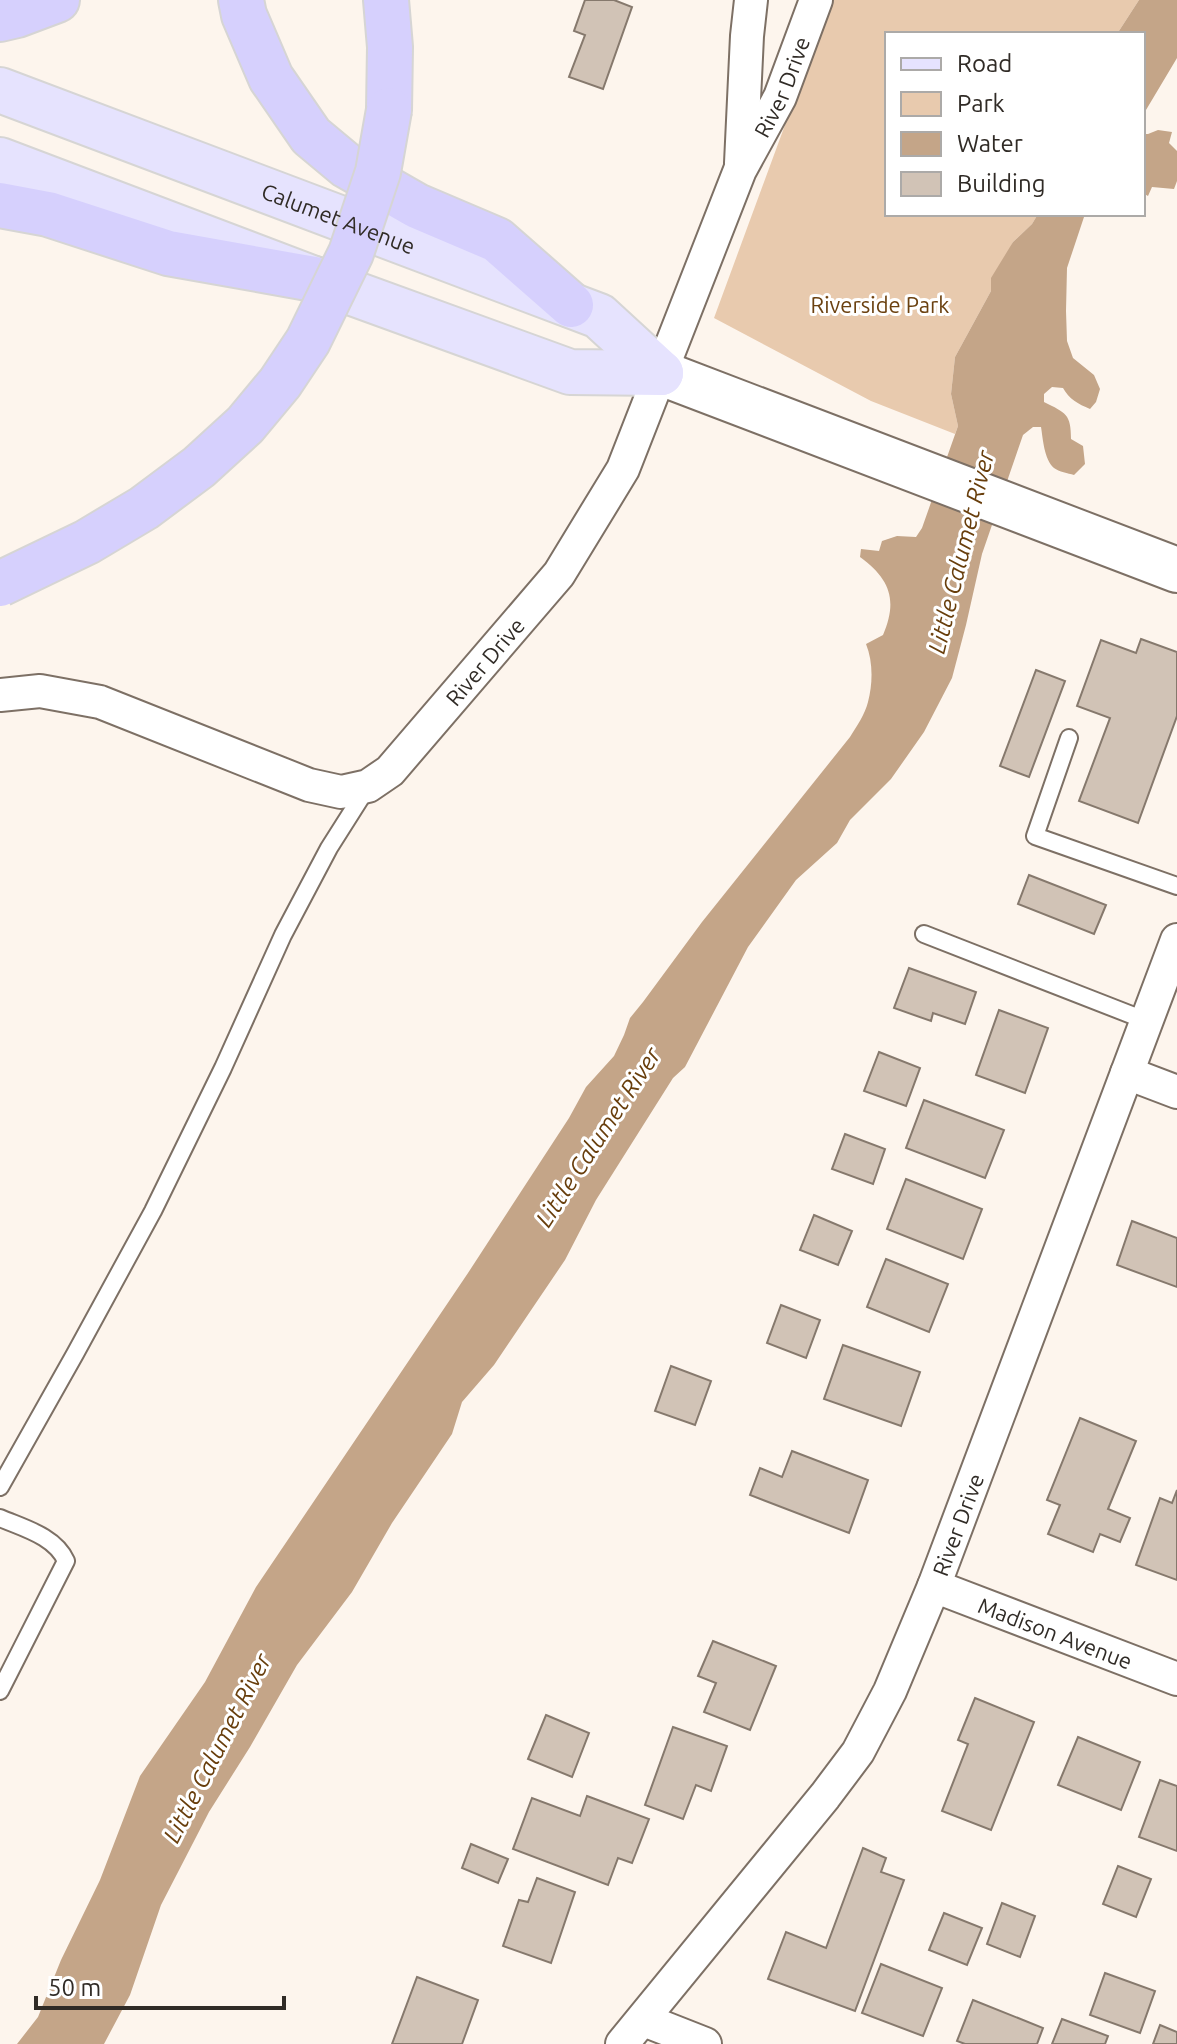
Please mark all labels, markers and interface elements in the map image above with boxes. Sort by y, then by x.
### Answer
legend [885,32,1145,216]
street label: River Drive [748,33,814,141]
text: Road [957,50,1012,77]
text: Park [957,90,1005,117]
text: Water [957,130,1023,157]
text: Building [957,170,1045,197]
street label: Calumet Avenue [258,177,419,258]
park label: Riverside Park [811,292,949,317]
water label: Little Calumet River [923,447,999,656]
street label: River Drive [440,612,529,710]
water label: Little Calumet River [530,1042,666,1232]
street label: River Drive [927,1470,988,1579]
street label: Madison Avenue [975,1592,1136,1673]
water label: Little Calumet River [158,1648,277,1847]
scale bar [36,1960,284,2010]
text: 50 m [48,1974,101,2001]

